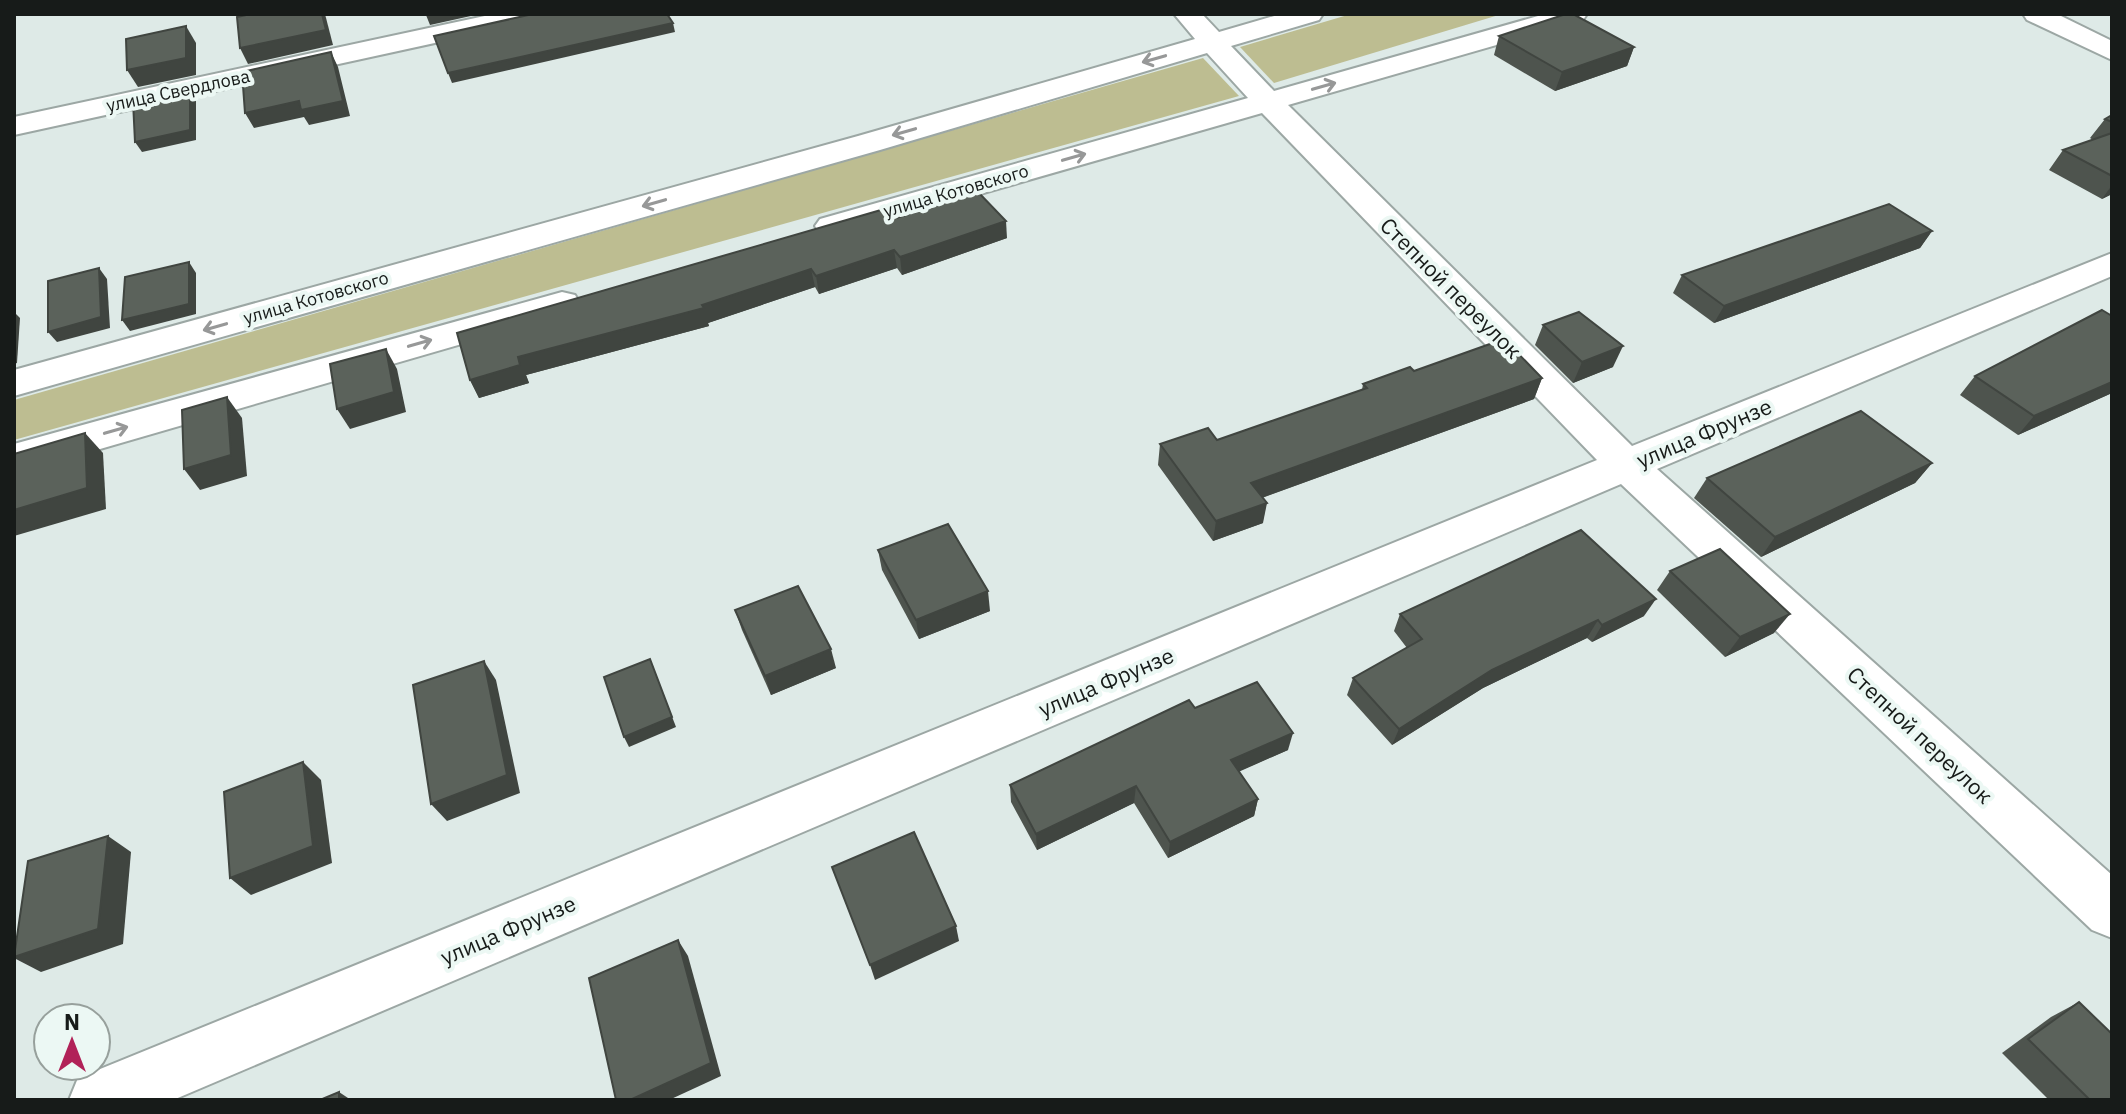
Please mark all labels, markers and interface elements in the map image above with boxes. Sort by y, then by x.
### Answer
one-way arrow [1142,53,1167,67]
street label: улица Свердлова [104,64,252,117]
one-way arrow [1310,78,1336,93]
one-way arrow [892,125,918,140]
one-way arrow [1060,149,1086,164]
street label: улица Котовского [881,159,1031,222]
one-way arrow [642,196,668,211]
street label: Степной переулок [1374,211,1528,365]
street label: улица Котовского [241,266,391,329]
one-way arrow [203,320,229,335]
one-way arrow [406,335,432,350]
street label: улица Фрунзе [1632,391,1776,474]
one-way arrow [102,422,128,437]
street label: улица Фрунзе [1034,640,1178,723]
street label: Степной переулок [1841,660,1999,810]
street label: улица Фрунзе [436,888,580,971]
north arrow [32,1002,112,1082]
text: N [64,1007,80,1036]

